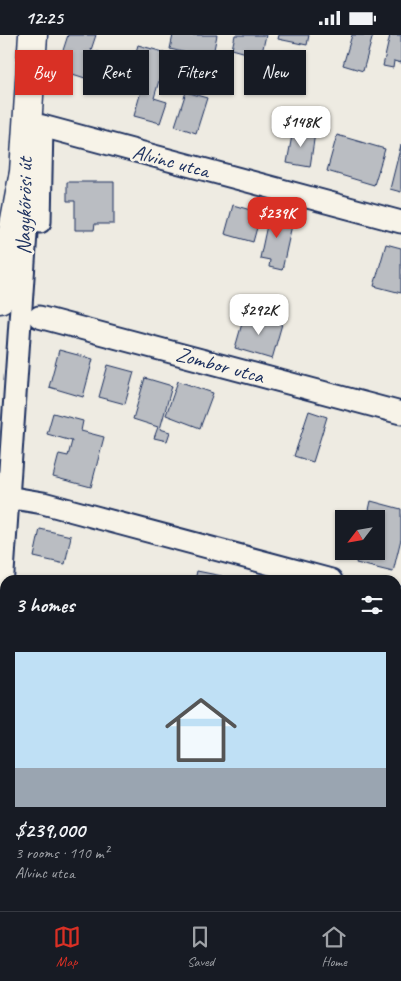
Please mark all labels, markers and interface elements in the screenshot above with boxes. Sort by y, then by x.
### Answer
text: 12:25 [25,6,63,30]
chip: Buy [15,50,73,95]
chip: Rent [83,50,149,95]
chip: Filters [159,50,234,95]
chip: New [244,50,306,95]
pin: $148K [266,105,336,148]
text: $148K [283,112,319,132]
street label: Alvinc utca [130,138,214,184]
street label: Nagykőrösi út [10,155,38,255]
pin: $239K [242,197,312,239]
text: $239K [259,203,295,223]
pin: $292K [224,293,294,336]
text: $292K [241,300,277,320]
street label: Zombor utca [173,341,269,390]
north arrow [335,510,385,560]
map controls [335,510,385,560]
icon: filters [358,591,386,619]
text: 3 homes [15,592,74,618]
icon: home [156,685,246,775]
text: $239,000 [15,817,85,843]
text: 3 rooms · 110 m² [15,843,109,863]
text: Alvinc utca [15,863,75,883]
tab: Map [53,923,81,970]
tab: Saved [186,923,214,970]
tab: Home [320,923,348,970]

